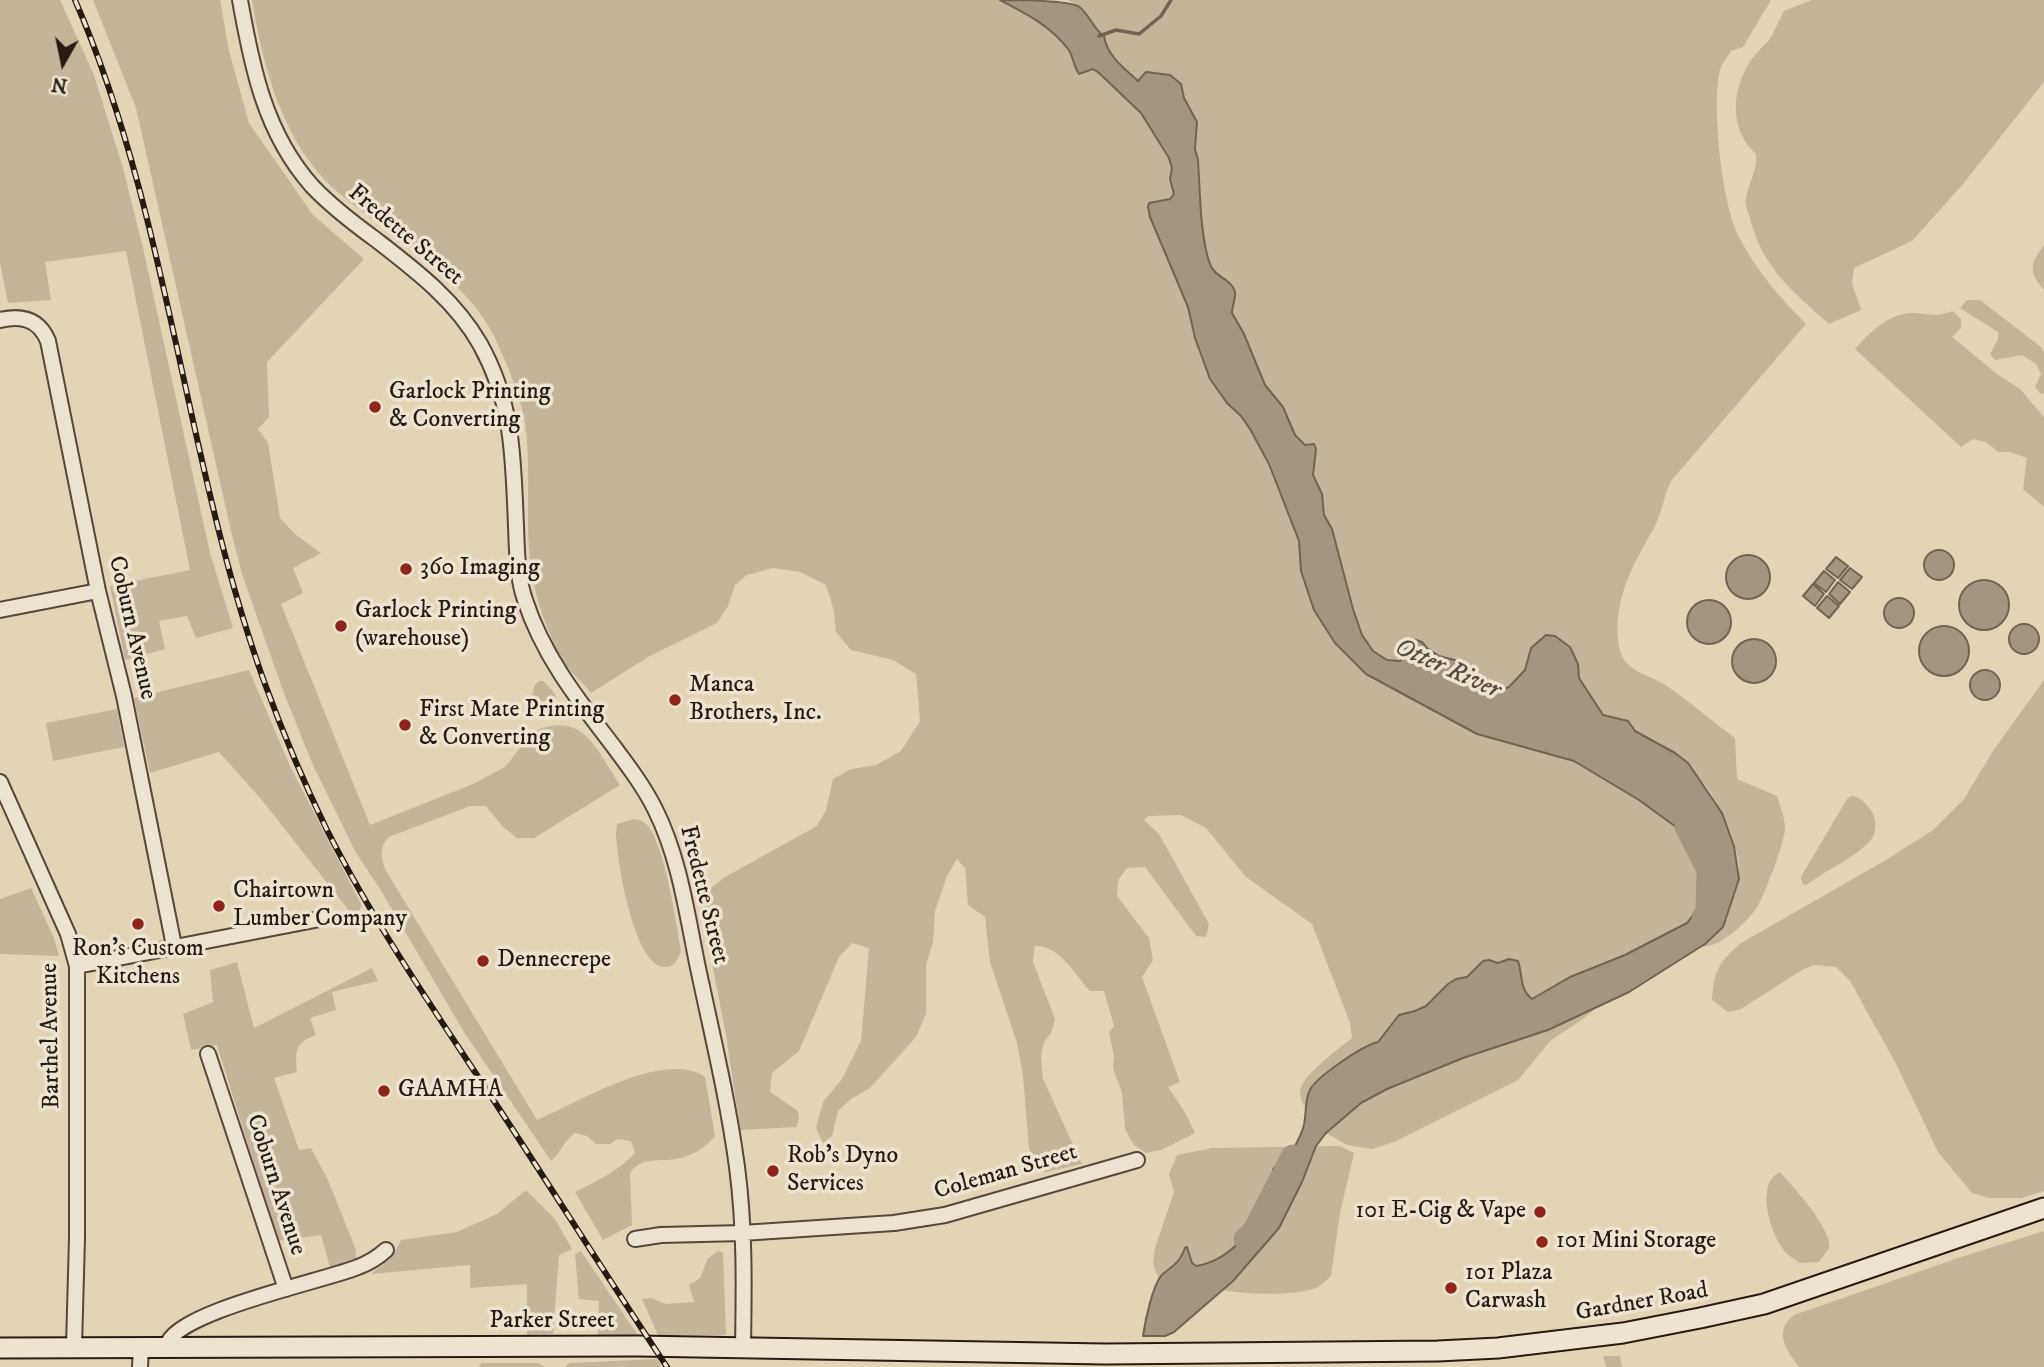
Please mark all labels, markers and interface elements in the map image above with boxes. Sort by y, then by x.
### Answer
north arrow [28,28,98,98]
text: N [50,72,69,97]
street label: Fredette Street [342,179,468,293]
place label: Garlock Printing & Converting [389,379,551,435]
marker: Garlock Printing & Converting [367,399,383,415]
street label: Coburn Avenue [101,553,161,703]
place label: 360 Imaging [420,555,540,583]
marker: 360 Imaging [398,561,414,577]
place label: Garlock Printing (warehouse) [355,598,517,654]
marker: Garlock Printing (warehouse) [333,618,349,634]
water label: Otter River [1389,633,1505,707]
place label: Manca Brothers, Inc. [689,672,822,728]
marker: Manca Brothers, Inc. [667,692,683,708]
place label: First Mate Printing & Converting [419,697,604,753]
marker: First Mate Printing & Converting [397,717,413,733]
street label: Fredette Street [672,823,734,967]
place label: Chairtown Lumber Company [233,878,407,934]
marker: Chairtown Lumber Company [211,898,227,914]
marker: Ron's Custom Kitchens [130,916,146,932]
place label: Ron's Custom Kitchens [72,936,204,992]
place label: Dennecrepe [497,947,611,975]
marker: Dennecrepe [475,953,491,969]
street label: Barthel Avenue [36,963,68,1109]
place label: GAAMHA [398,1077,503,1105]
marker: GAAMHA [376,1083,392,1099]
street label: Coburn Avenue [239,1111,311,1259]
street label: Coleman Street [931,1139,1081,1207]
place label: Rob's Dyno Services [787,1143,898,1199]
marker: Rob's Dyno Services [765,1163,781,1179]
place label: 101 E-Cig & Vape [1355,1198,1526,1226]
marker: 101 E-Cig & Vape [1532,1204,1548,1220]
place label: 101 Mini Storage [1556,1228,1716,1256]
marker: 101 Mini Storage [1534,1234,1550,1250]
place label: 101 Plaza Carwash [1465,1260,1552,1316]
street label: Gardner Road [1574,1277,1710,1329]
marker: 101 Plaza Carwash [1443,1280,1459,1296]
street label: Parker Street [489,1308,615,1336]

